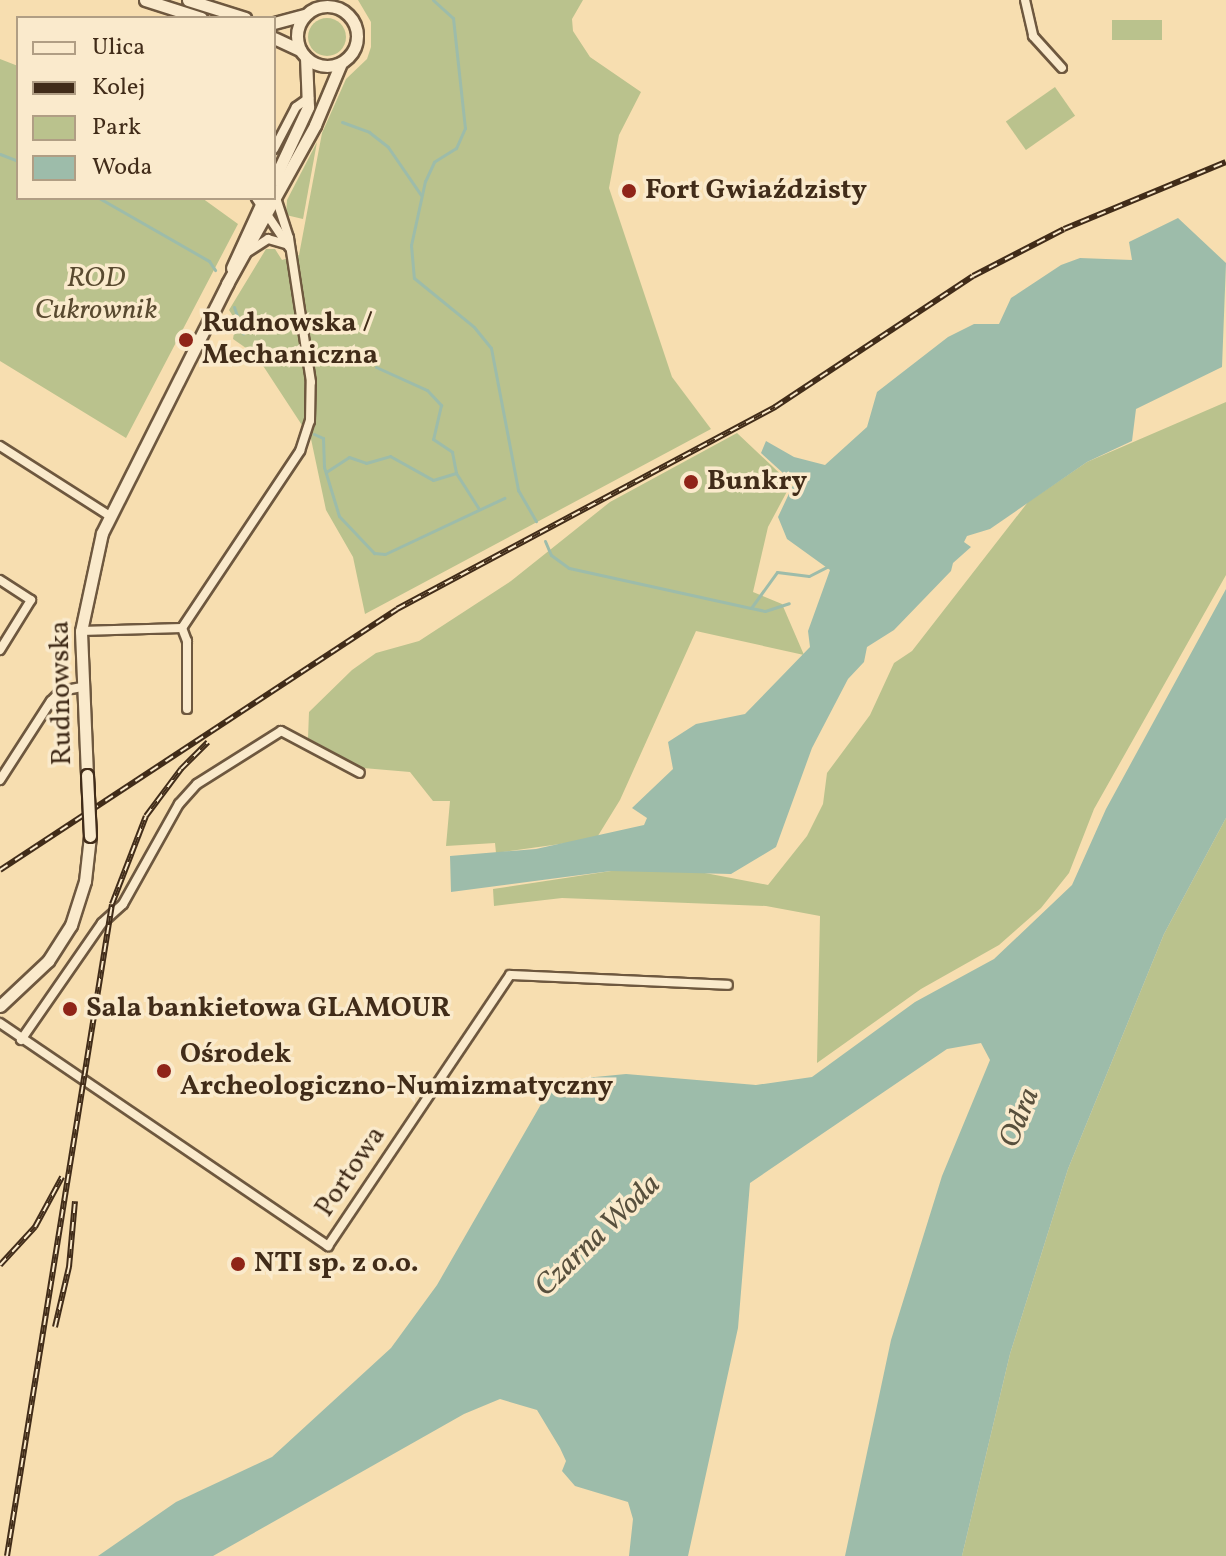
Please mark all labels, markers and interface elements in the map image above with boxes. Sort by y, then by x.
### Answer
legend [16,16,276,200]
text: Ulica [92,31,145,65]
text: Kolej [92,71,145,105]
text: Park [92,111,141,145]
text: Woda [92,151,152,185]
place label: Fort Gwiaździsty [645,174,867,208]
marker: Fort Gwiaździsty [620,182,638,200]
park label: ROD Cukrownik [35,262,157,328]
place label: Rudnowska / Mechaniczna [202,307,378,373]
marker: Rudnowska / Mechaniczna [177,331,195,349]
place label: Bunkry [707,465,807,499]
marker: Bunkry [682,473,700,491]
street label: Rudnowska [44,620,80,766]
place label: Sala bankietowa GLAMOUR [86,992,450,1026]
marker: Sala bankietowa GLAMOUR [61,1000,79,1018]
place label: Ośrodek Archeologiczno-Numizmatyczny [180,1038,613,1104]
marker: Ośrodek Archeologiczno-Numizmatyczny [155,1062,173,1080]
water label: Odra [992,1083,1048,1153]
street label: Portowa [309,1120,393,1224]
water label: Czarna Woda [528,1167,668,1305]
place label: NTI sp. z o.o. [254,1247,419,1281]
marker: NTI sp. z o.o. [229,1255,247,1273]

